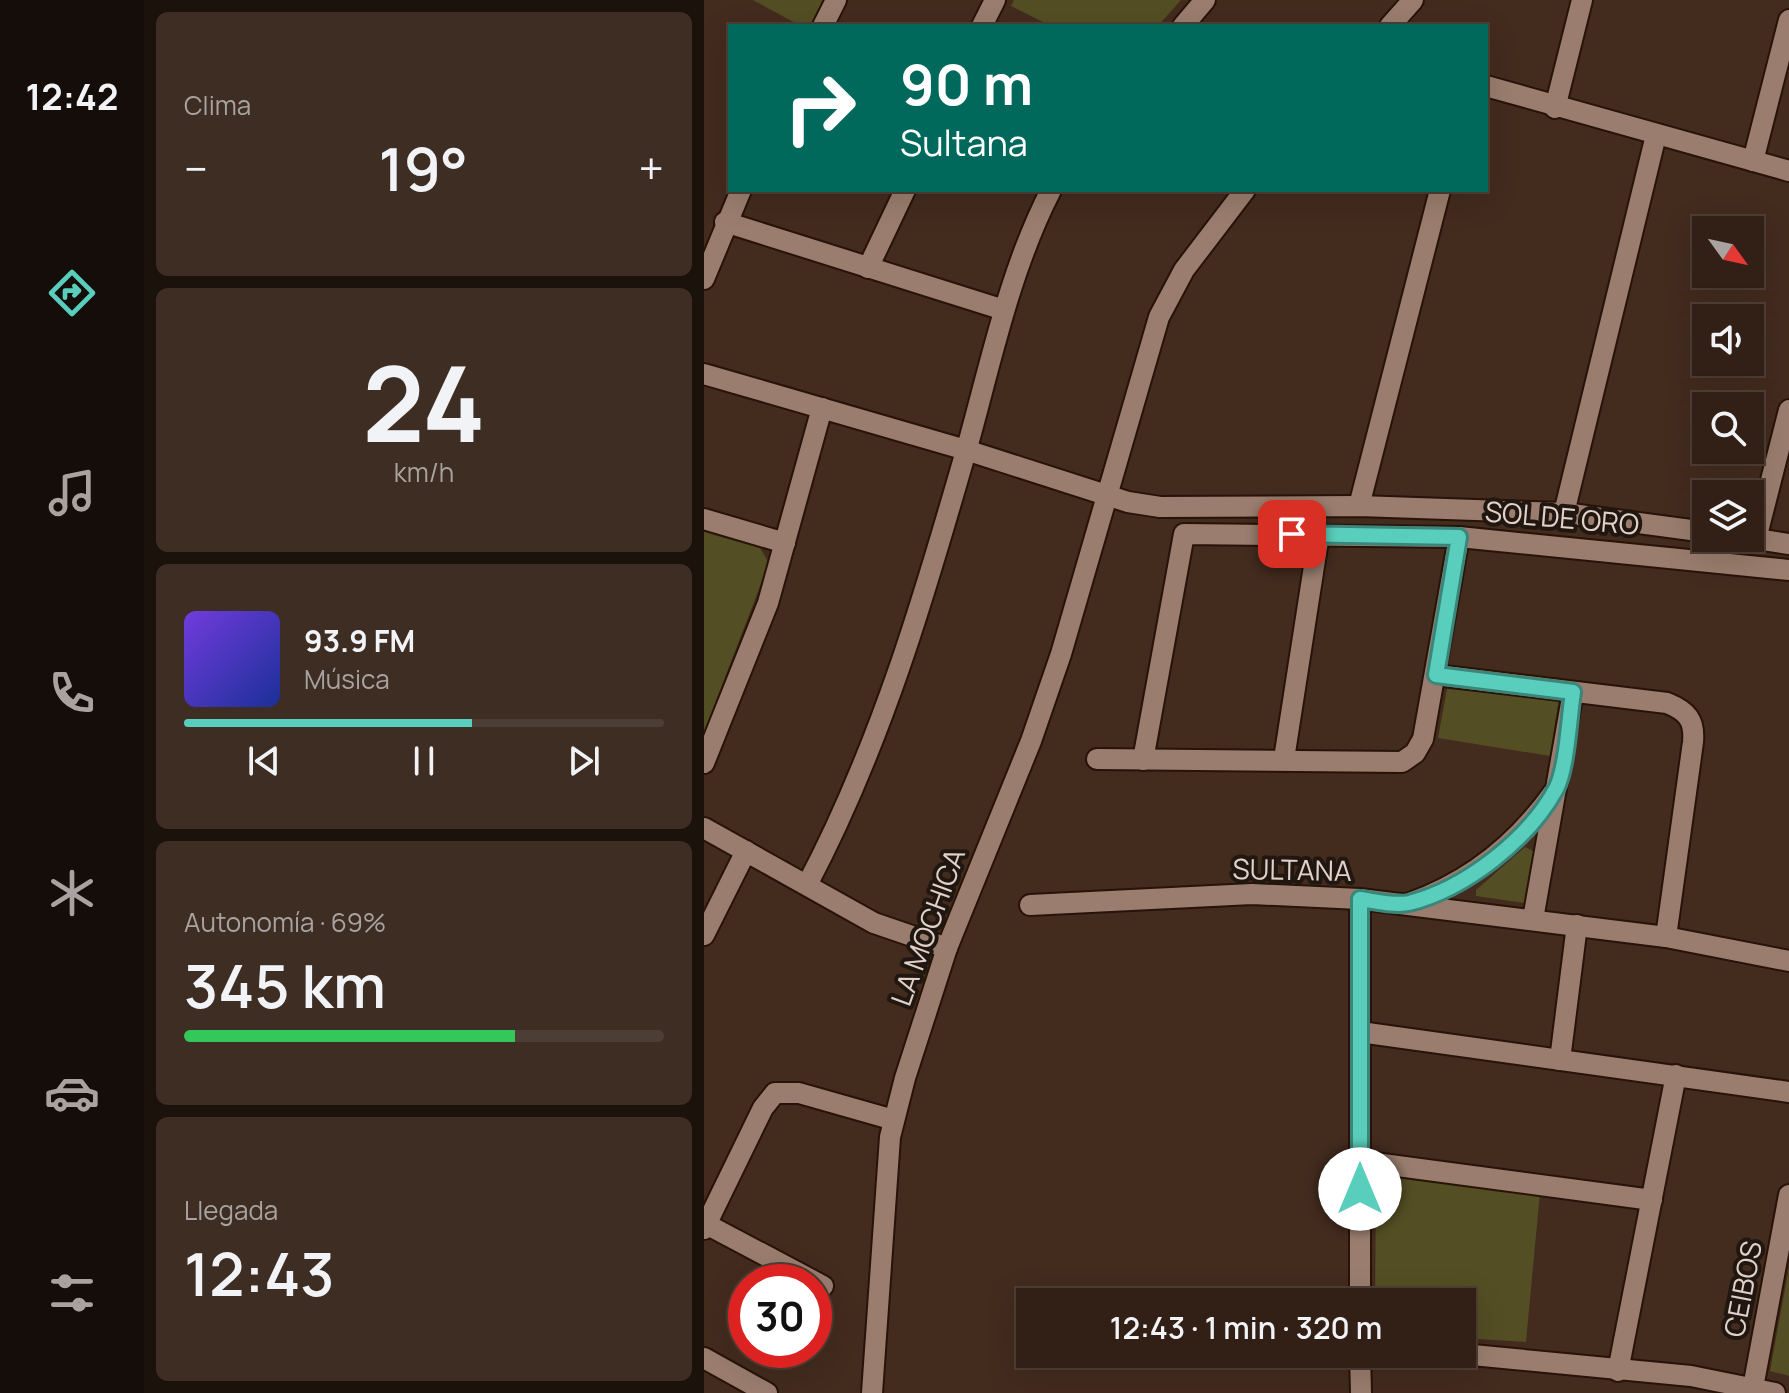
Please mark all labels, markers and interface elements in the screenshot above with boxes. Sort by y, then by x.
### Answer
text: 90 m [900,45,1033,122]
icon: right [768,56,872,160]
text: 12:42 [26,72,118,121]
text: Clima [184,87,251,123]
text: Sultana [900,118,1028,167]
text: 19° [378,127,468,209]
text: − [184,138,208,198]
text: + [639,138,664,198]
north arrow [1692,216,1764,288]
map controls [1692,216,1764,552]
icon: directions [44,265,100,321]
button: sound [1692,304,1764,376]
text: 24 [362,331,486,473]
button: search [1692,392,1764,464]
text: km/h [394,454,454,490]
icon: music [44,465,100,521]
button: layers [1692,480,1764,552]
street label: SOL DE ORO [1483,491,1641,543]
pin [1258,500,1326,568]
icon: arrive [1270,512,1314,556]
text: 93.9 FM [304,620,415,661]
text: Música [304,661,390,697]
icon: phone [44,665,100,721]
icon: previous [242,739,286,783]
icon: pause [402,739,446,783]
icon: next [562,739,606,783]
street label: LA MOCHICA [881,843,973,1010]
street label: SULTANA [1232,849,1352,889]
icon: climate [44,865,100,921]
text: Autonomía · 69% [184,904,386,940]
text: 345 km [184,944,386,1026]
icon: car [44,1065,100,1121]
position arrow [1318,1147,1402,1231]
text: Llegada [184,1192,278,1228]
text: 12:43 [184,1232,335,1314]
street label: CEIBOS [1714,1237,1770,1340]
speed limit sign: 30 [728,1264,832,1368]
icon: filters [44,1265,100,1321]
text: 12:43 · 1 min · 320 m [1110,1307,1382,1348]

